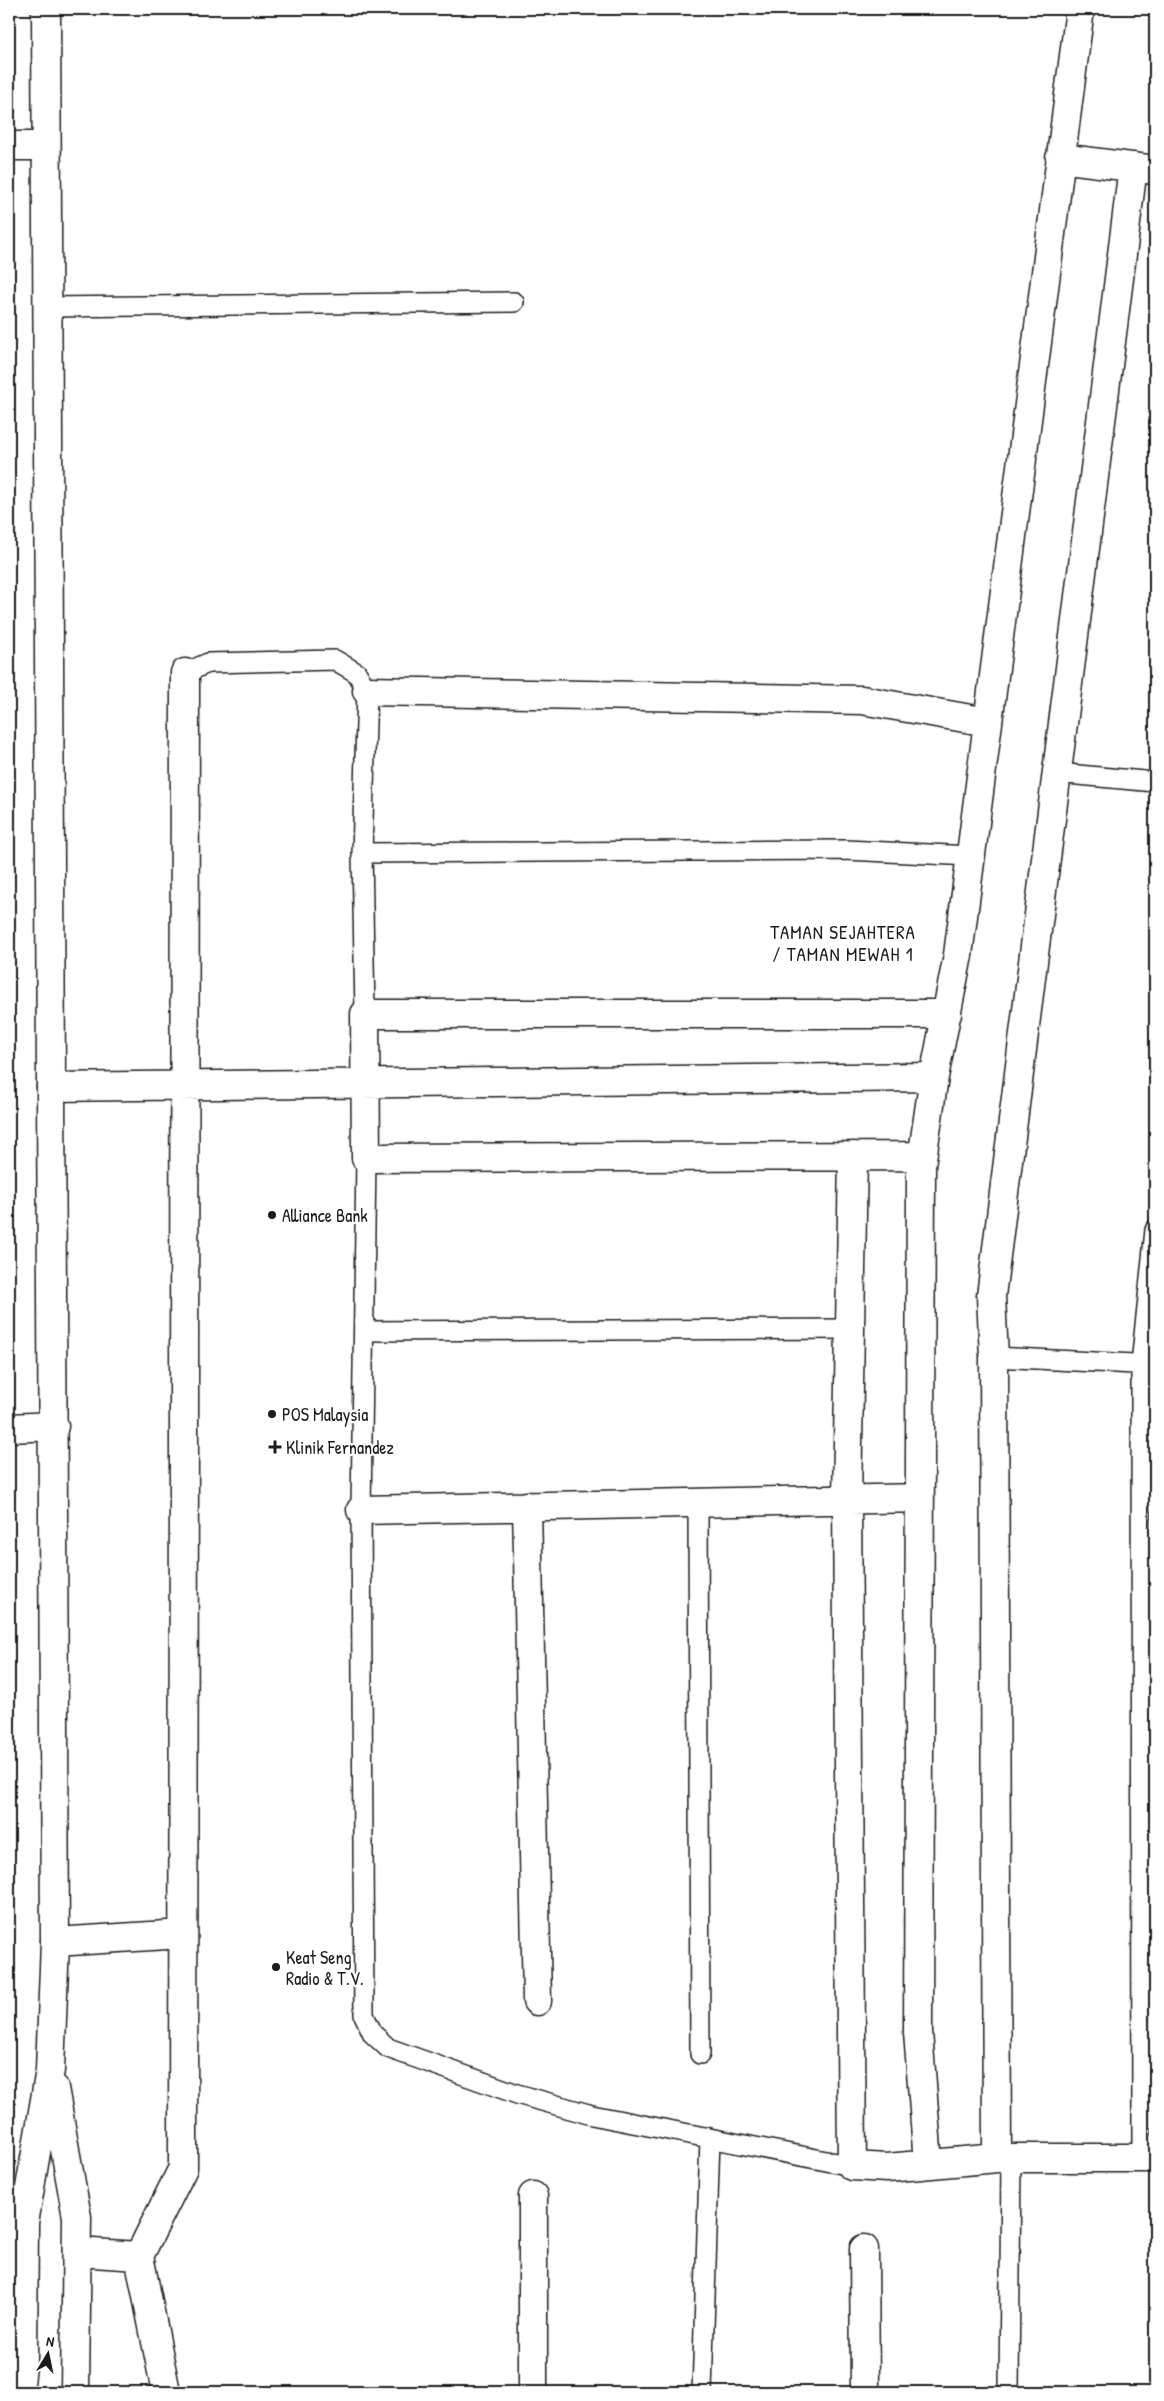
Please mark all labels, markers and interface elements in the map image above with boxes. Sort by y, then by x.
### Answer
district label: TAMAN SEJAHTERA / TAMAN MEWAH 1 [770,919,916,967]
place label: Alliance Bank [282,1203,368,1228]
marker: Alliance Bank [266,1209,278,1221]
place label: POS Malaysia [282,1402,368,1427]
marker: POS Malaysia [266,1408,278,1420]
place label: Klinik Fernandez [286,1435,394,1460]
marker: Klinik Fernandez [268,1440,282,1454]
place label: Keat Seng Radio & T.V. [286,1945,364,1991]
marker: Keat Seng Radio & T.V. [270,1961,282,1973]
north arrow [22,2328,72,2378]
text: N [45,2331,56,2351]

